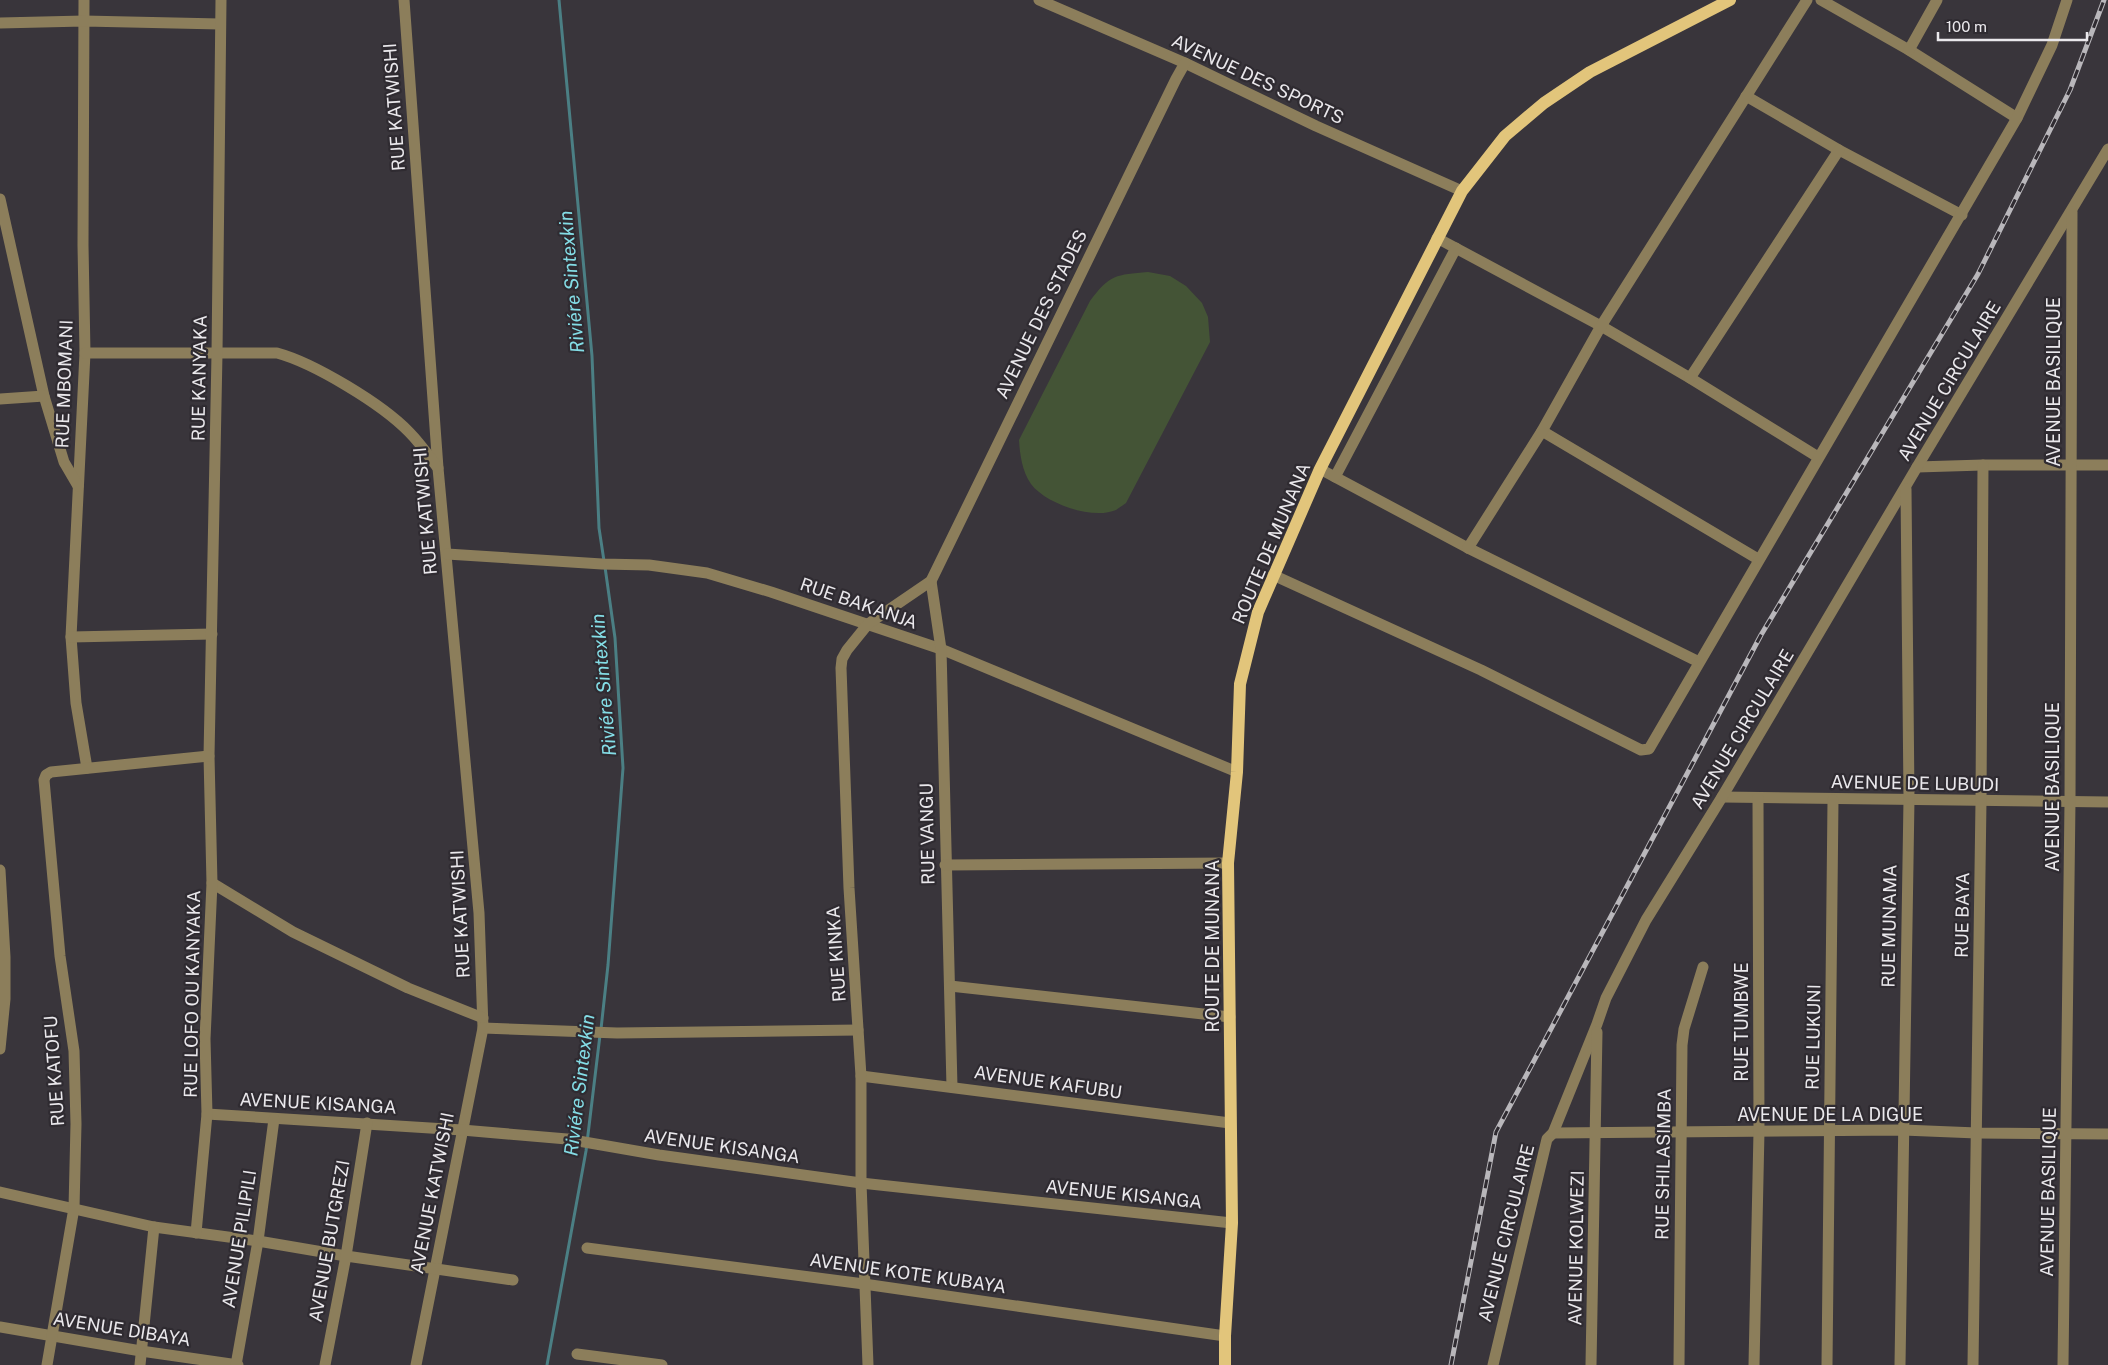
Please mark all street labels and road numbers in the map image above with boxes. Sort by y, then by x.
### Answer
street label: AVENUE DES SPORTS [1169,30,1347,128]
street label: RUE KATWISHI [379,42,409,172]
street label: AVENUE DES STADES [991,226,1091,402]
street label: AVENUE BASILIQUE [2043,297,2064,467]
street label: AVENUE CIRCULAIRE [1893,298,2005,464]
street label: RUE KANYAKA [187,314,211,441]
street label: RUE MBOMANI [51,319,77,449]
street label: RUE KATWISHI [409,446,441,576]
street label: ROUTE DE MUNANA [1228,459,1315,627]
street label: RUE BAKANJA [798,573,921,633]
street label: AVENUE CIRCULAIRE [1686,646,1798,812]
street label: AVENUE BASILIQUE [2042,702,2063,872]
street label: AVENUE DE LUBUDI [1831,771,1999,795]
street label: RUE VANGU [916,783,938,885]
street label: RUE KATWISHI [446,849,474,979]
street label: ROUTE DE MUNANA [1202,859,1223,1032]
street label: RUE MUNAMA [1877,864,1901,988]
street label: RUE BAYA [1951,872,1973,958]
street label: RUE LOFO OU KANYAKA [180,890,204,1098]
street label: RUE KINKA [822,905,850,1003]
street label: RUE TUMBWE [1731,962,1752,1082]
street label: RUE LUKUNI [1802,984,1824,1090]
street label: RUE KATOFU [40,1015,68,1127]
street label: AVENUE KAFUBU [973,1061,1123,1103]
street label: AVENUE KISANGA [239,1088,397,1118]
street label: RUE SHILASIMBA [1651,1088,1675,1240]
street label: AVENUE DE LA DIGUE [1737,1104,1923,1125]
street label: AVENUE BASILIQUE [2036,1107,2060,1277]
street label: AVENUE KATWISHI [406,1111,458,1275]
street label: AVENUE KISANGA [643,1125,802,1167]
street label: AVENUE CIRCULAIRE [1474,1142,1538,1324]
street label: AVENUE BUTGREZI [304,1158,354,1324]
street label: AVENUE PILIPILI [218,1168,260,1310]
street label: AVENUE KOLWEZI [1564,1170,1588,1326]
street label: AVENUE KISANGA [1045,1175,1204,1213]
street label: AVENUE KOTE KUBAYA [809,1249,1008,1297]
street label: AVENUE DIBAYA [52,1308,193,1350]

